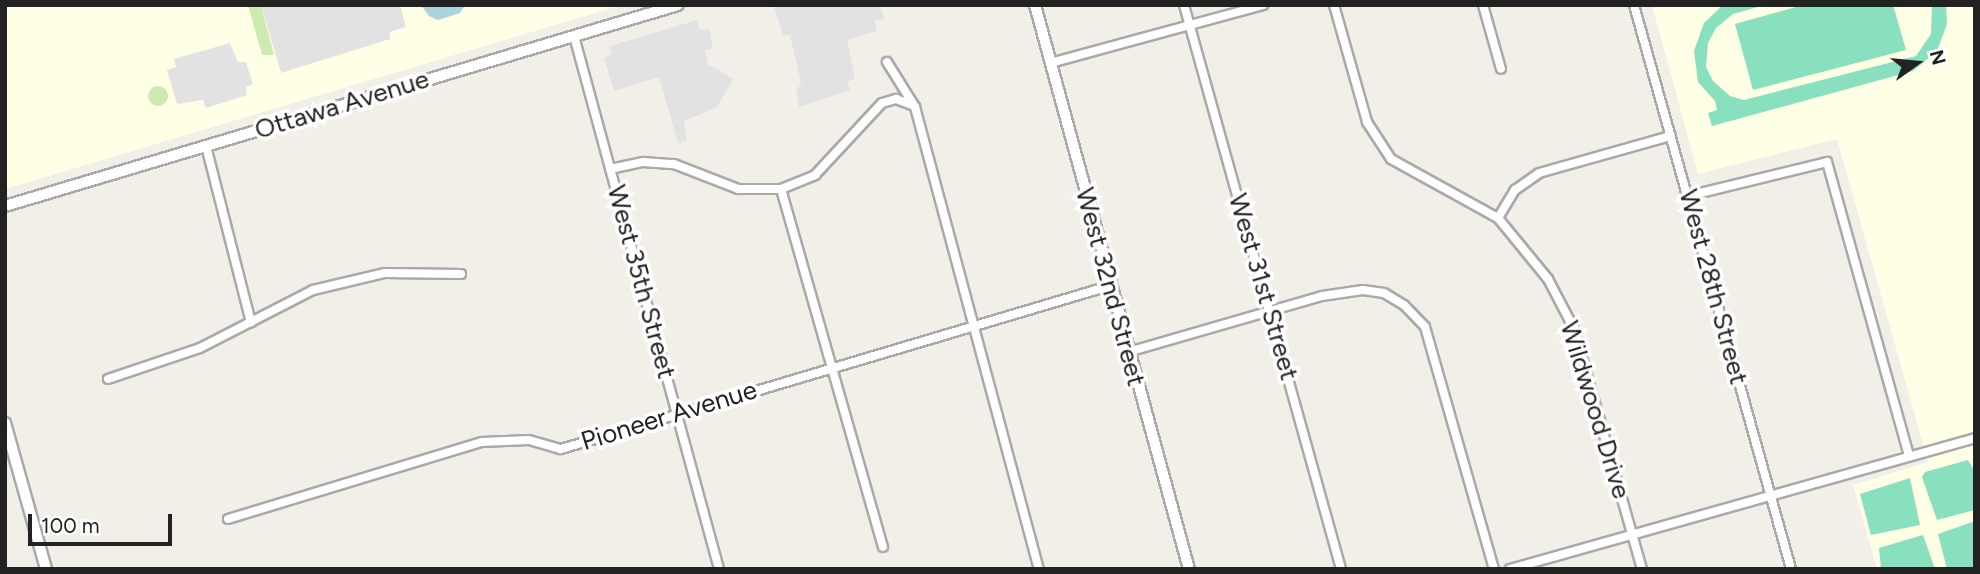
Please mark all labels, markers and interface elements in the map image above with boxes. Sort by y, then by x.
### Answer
north arrow [1882,28,1952,98]
text: N [1925,47,1951,68]
street label: Ottawa Avenue [251,64,433,146]
street label: West 35th Street [600,182,682,382]
street label: West 32nd Street [1069,184,1151,390]
street label: West 28th Street [1672,186,1754,388]
street label: West 31st Street [1221,190,1305,384]
street label: Wildwood Drive [1553,317,1637,503]
street label: Pioneer Avenue [577,374,761,458]
scale bar [32,500,175,544]
text: 100 m [41,513,100,538]

